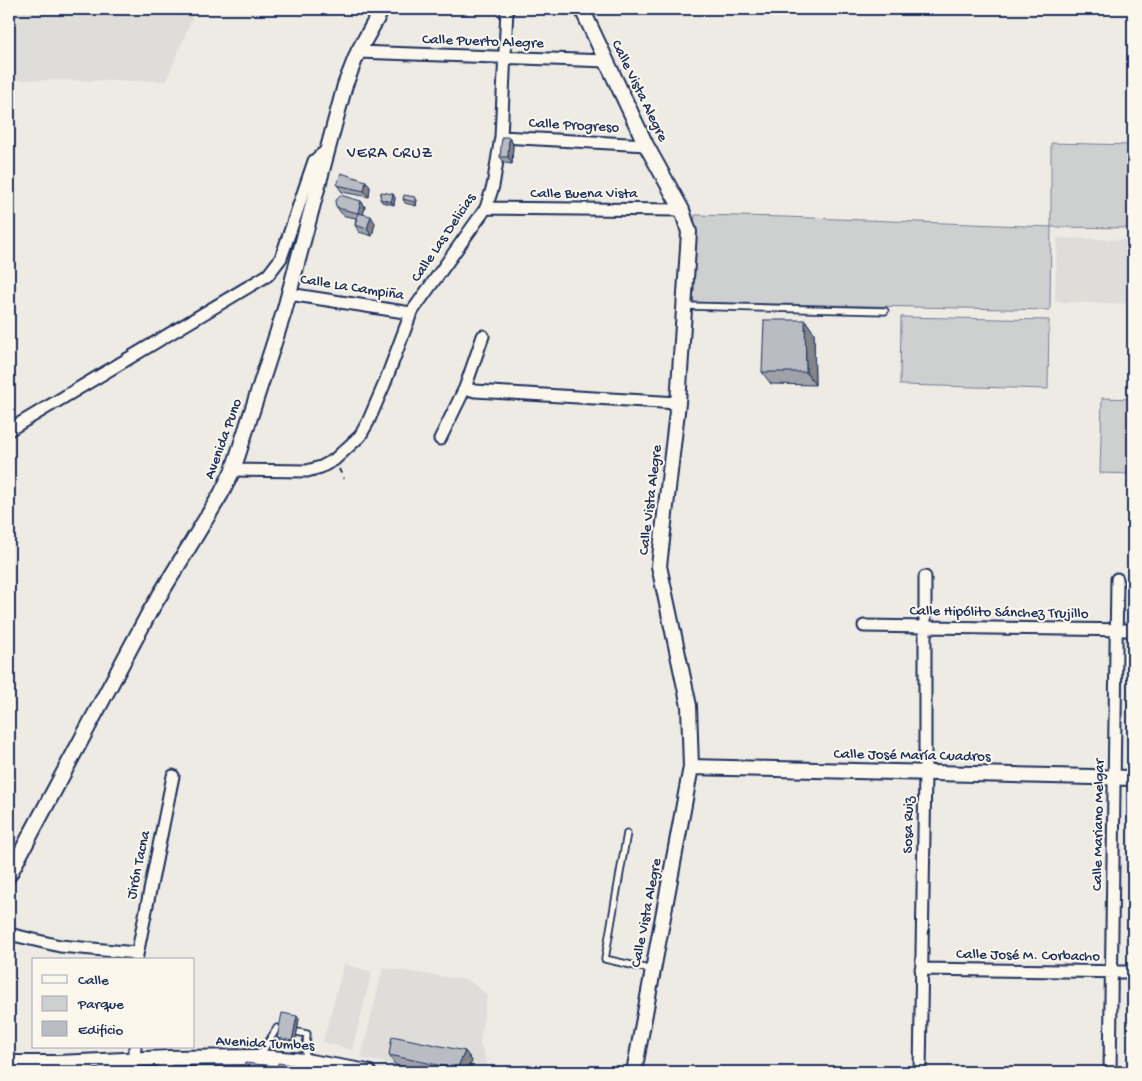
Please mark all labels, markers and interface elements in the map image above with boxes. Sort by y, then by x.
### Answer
street label: Calle Puerto Alegre [422,31,544,53]
street label: Calle Vista Alegre [607,37,672,145]
street label: Calle Progreso [528,115,620,137]
district label: VERA CRUZ [346,145,433,164]
street label: Calle Buena Vista [530,185,638,203]
street label: Calle Las Delicias [408,190,481,286]
street label: Calle La Campiña [299,271,406,305]
street label: Avenida Puno [201,396,247,482]
street label: Calle Vista Alegre [635,444,667,556]
street label: Calle Hipólito Sánchez Trujillo [909,602,1089,624]
street label: Calle José María Cuadros [833,746,991,766]
street label: Calle Mariano Melgar [1089,757,1109,891]
street label: Sosa Ruiz [900,796,919,854]
street label: Jirón Tacna [123,828,155,901]
street label: Calle Vista Alegre [628,857,666,969]
street label: Calle José M. Corbacho [956,946,1100,966]
legend [32,958,195,1048]
text: Calle [78,972,109,990]
text: Parque [77,996,124,1014]
text: Edificio [78,1022,124,1040]
street label: Avenida Tumbes [215,1032,315,1056]

